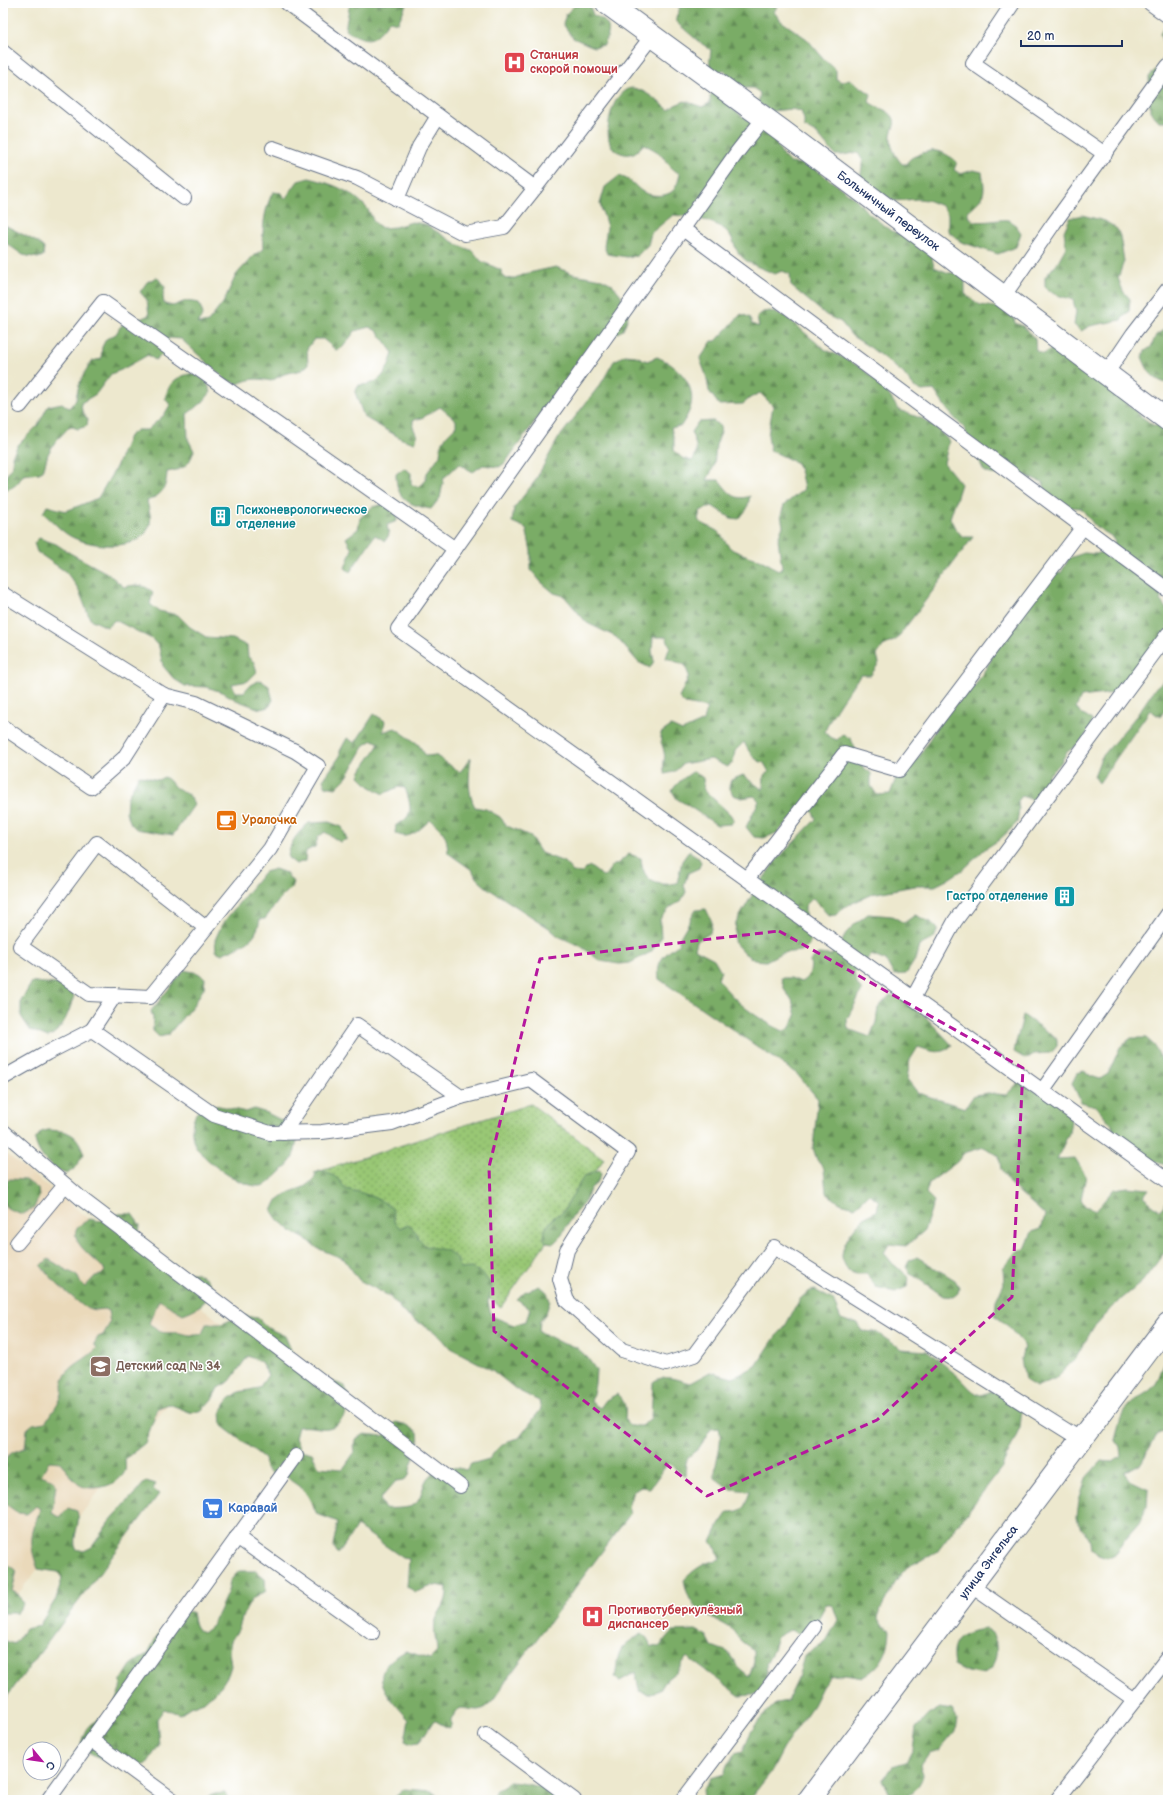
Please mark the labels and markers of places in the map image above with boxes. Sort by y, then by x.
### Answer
place label: Станция скорой помощи [530,48,618,77]
hospital icon: Станция скорой помощи [501,49,527,75]
place label: Психоневрологическое отделение [236,503,368,532]
building icon: Психоневрологическое отделение [208,504,234,530]
cafe icon: Уралочка [213,807,239,833]
place label: Уралочка [242,813,298,828]
building icon: Гастро отделение [1051,883,1077,909]
place label: Гастро отделение [946,889,1048,904]
school or university icon: Детский сад № 34 [88,1353,114,1379]
place label: Детский сад № 34 [116,1359,220,1374]
supermarket icon: Каравай [200,1495,226,1521]
place label: Каравай [228,1501,278,1516]
place label: Противотуберкулёзный диспансер [607,1603,742,1632]
hospital icon: Противотуберкулёзный диспансер [580,1604,606,1630]

